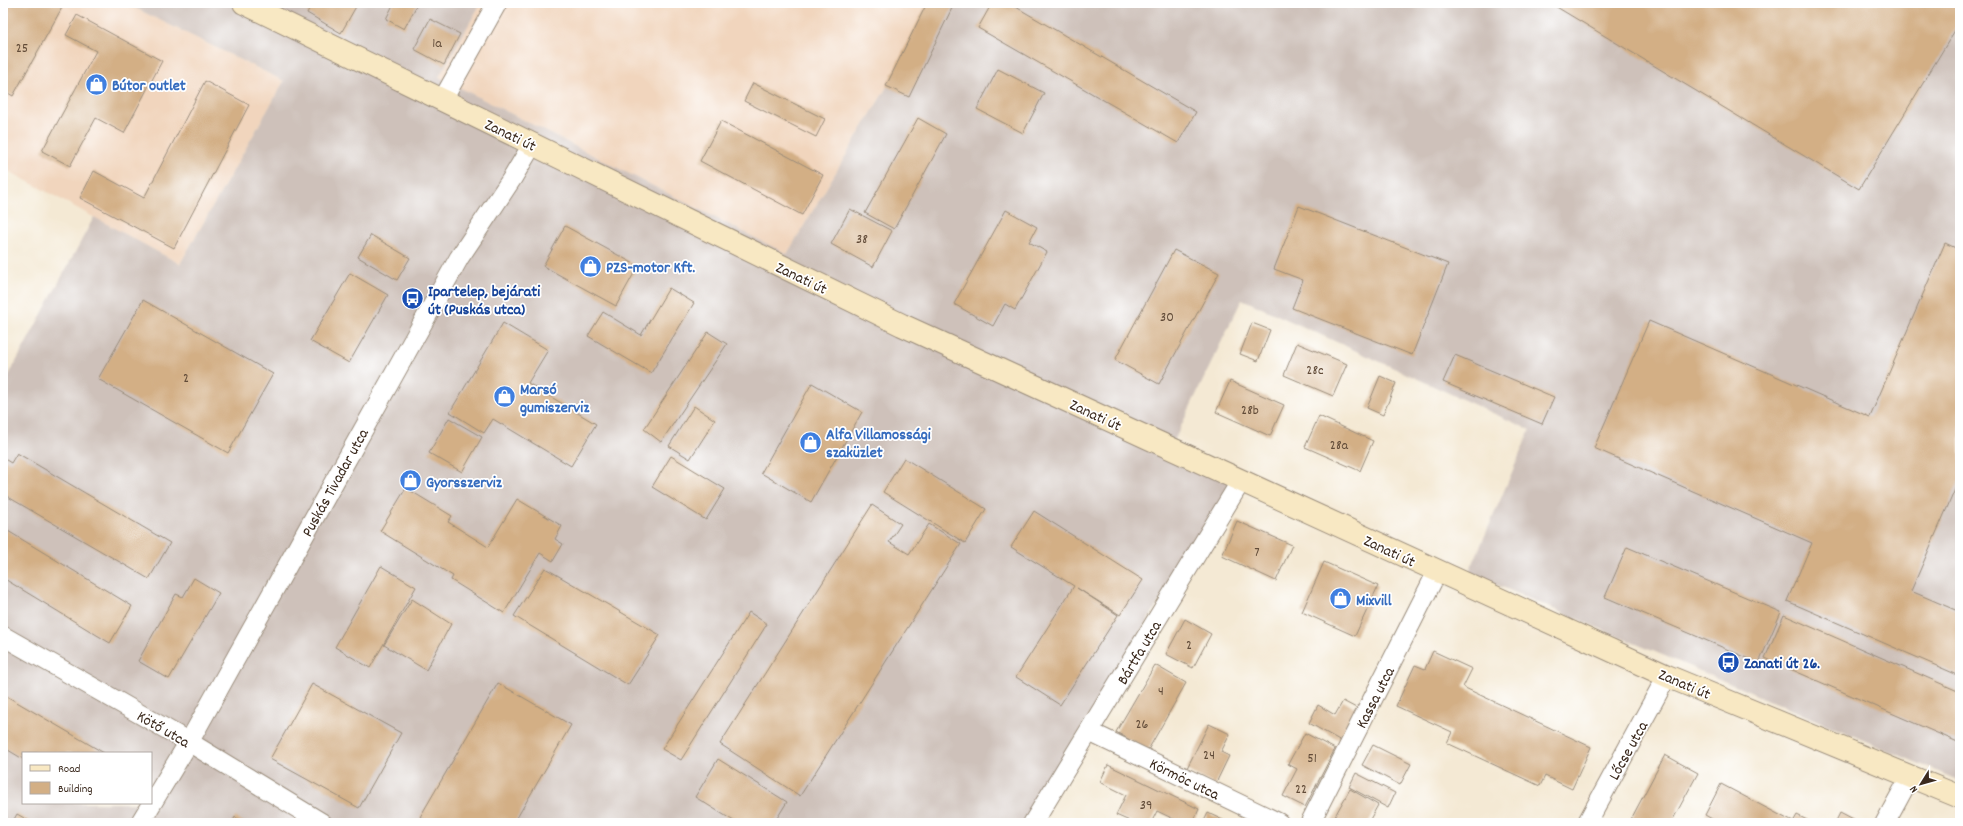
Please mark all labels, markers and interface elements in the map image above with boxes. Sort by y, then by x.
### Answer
house number: 1a [432,34,442,54]
house number: 25 [16,39,28,59]
shop icon: Bútor outlet [83,71,109,97]
place label: Bútor outlet [112,75,186,98]
street label: Zanati út [480,114,540,159]
house number: 38 [856,230,868,250]
shop icon: PZS-motor Kft. [577,253,603,279]
place label: PZS-motor Kft. [606,257,696,280]
street label: Zanati út [771,257,831,302]
place label: Ipartelep, bejárati út (Puskás utca) [428,281,540,322]
bus stop icon: Ipartelep, bejárati út (Puskás utca) [400,286,426,312]
house number: 30 [1160,308,1174,328]
house number: 28c [1306,361,1324,381]
house number: 2 [183,369,189,389]
place label: Marsó gumiszerviz [520,379,590,420]
shop icon: Marsó gumiszerviz [492,384,518,410]
street label: Zanati út [1065,394,1125,438]
house number: 28b [1241,401,1259,421]
street label: Puskás Tivadar utca [297,424,376,542]
place label: Alfa Villamossági szaküzlet [826,424,931,465]
shop icon: Alfa Villamossági szaküzlet [798,429,824,455]
house number: 28a [1330,436,1349,456]
shop icon: Gyorsszerviz [397,468,423,494]
place label: Gyorsszerviz [426,472,503,495]
street label: Zanati út [1359,530,1419,574]
house number: 7 [1254,543,1260,563]
shop icon: Mixvill [1327,586,1353,612]
place label: Mixvill [1356,590,1392,613]
street label: Bártfa utca [1112,617,1169,690]
house number: 2 [1186,636,1192,656]
bus stop icon: Zanati út 26. [1716,649,1742,675]
place label: Zanati út 26. [1744,653,1820,676]
street label: Kassa utca [1351,663,1402,733]
street label: Zanati út [1654,664,1714,707]
house number: 4 [1158,682,1164,702]
street label: Kötő utca [132,706,194,755]
house number: 26 [1136,715,1149,735]
street label: Lőcse utca [1604,717,1655,785]
house number: 24 [1203,746,1215,766]
house number: 51 [1307,749,1317,769]
legend [22,752,152,804]
street label: Körmöc utca [1145,753,1223,807]
text: Road [58,761,80,778]
north arrow [1901,764,1941,804]
house number: 22 [1295,780,1307,800]
text: Building [58,781,93,798]
text: N [1906,781,1923,796]
house number: 39 [1140,796,1152,816]

